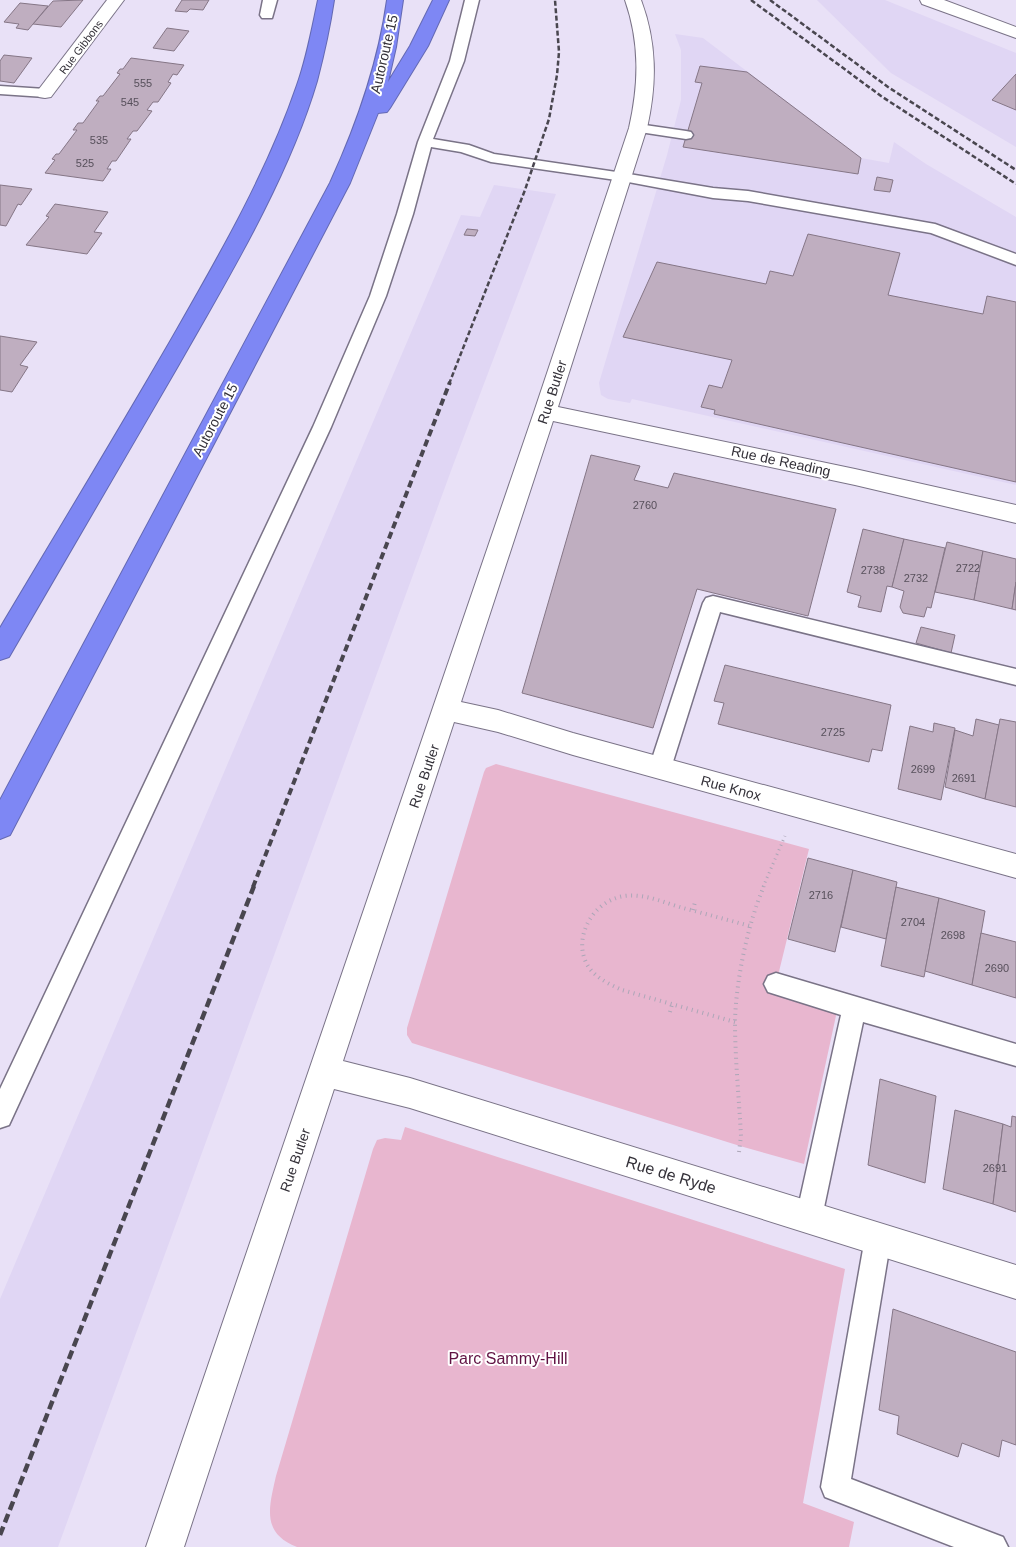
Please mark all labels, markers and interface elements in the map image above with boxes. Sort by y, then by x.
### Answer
street label: Autoroute 15 [367,13,401,95]
street label: Rue Gibbons [57,17,105,76]
house number: 555 [134,77,152,89]
house number: 545 [121,96,139,108]
house number: 535 [90,134,108,146]
house number: 525 [76,157,94,169]
street label: Rue Butler [534,358,570,426]
street label: Autoroute 15 [189,381,241,459]
street label: Rue de Reading [730,443,832,479]
house number: 2760 [633,499,657,511]
house number: 2722 [956,562,980,574]
house number: 2738 [861,564,885,576]
house number: 2732 [904,572,928,584]
house number: 2725 [821,726,845,738]
street label: Rue Butler [406,742,442,810]
house number: 2699 [911,763,935,775]
street label: Rue Knox [699,772,763,804]
house number: 2691 [952,772,976,784]
house number: 2716 [809,889,833,901]
house number: 2704 [901,916,925,928]
house number: 2698 [941,929,965,941]
house number: 2690 [985,962,1009,974]
street label: Rue Butler [277,1126,313,1194]
street label: Rue de Ryde [624,1153,718,1197]
house number: 2691 [983,1162,1007,1174]
park label: Parc Sammy-Hill [448,1350,568,1367]

